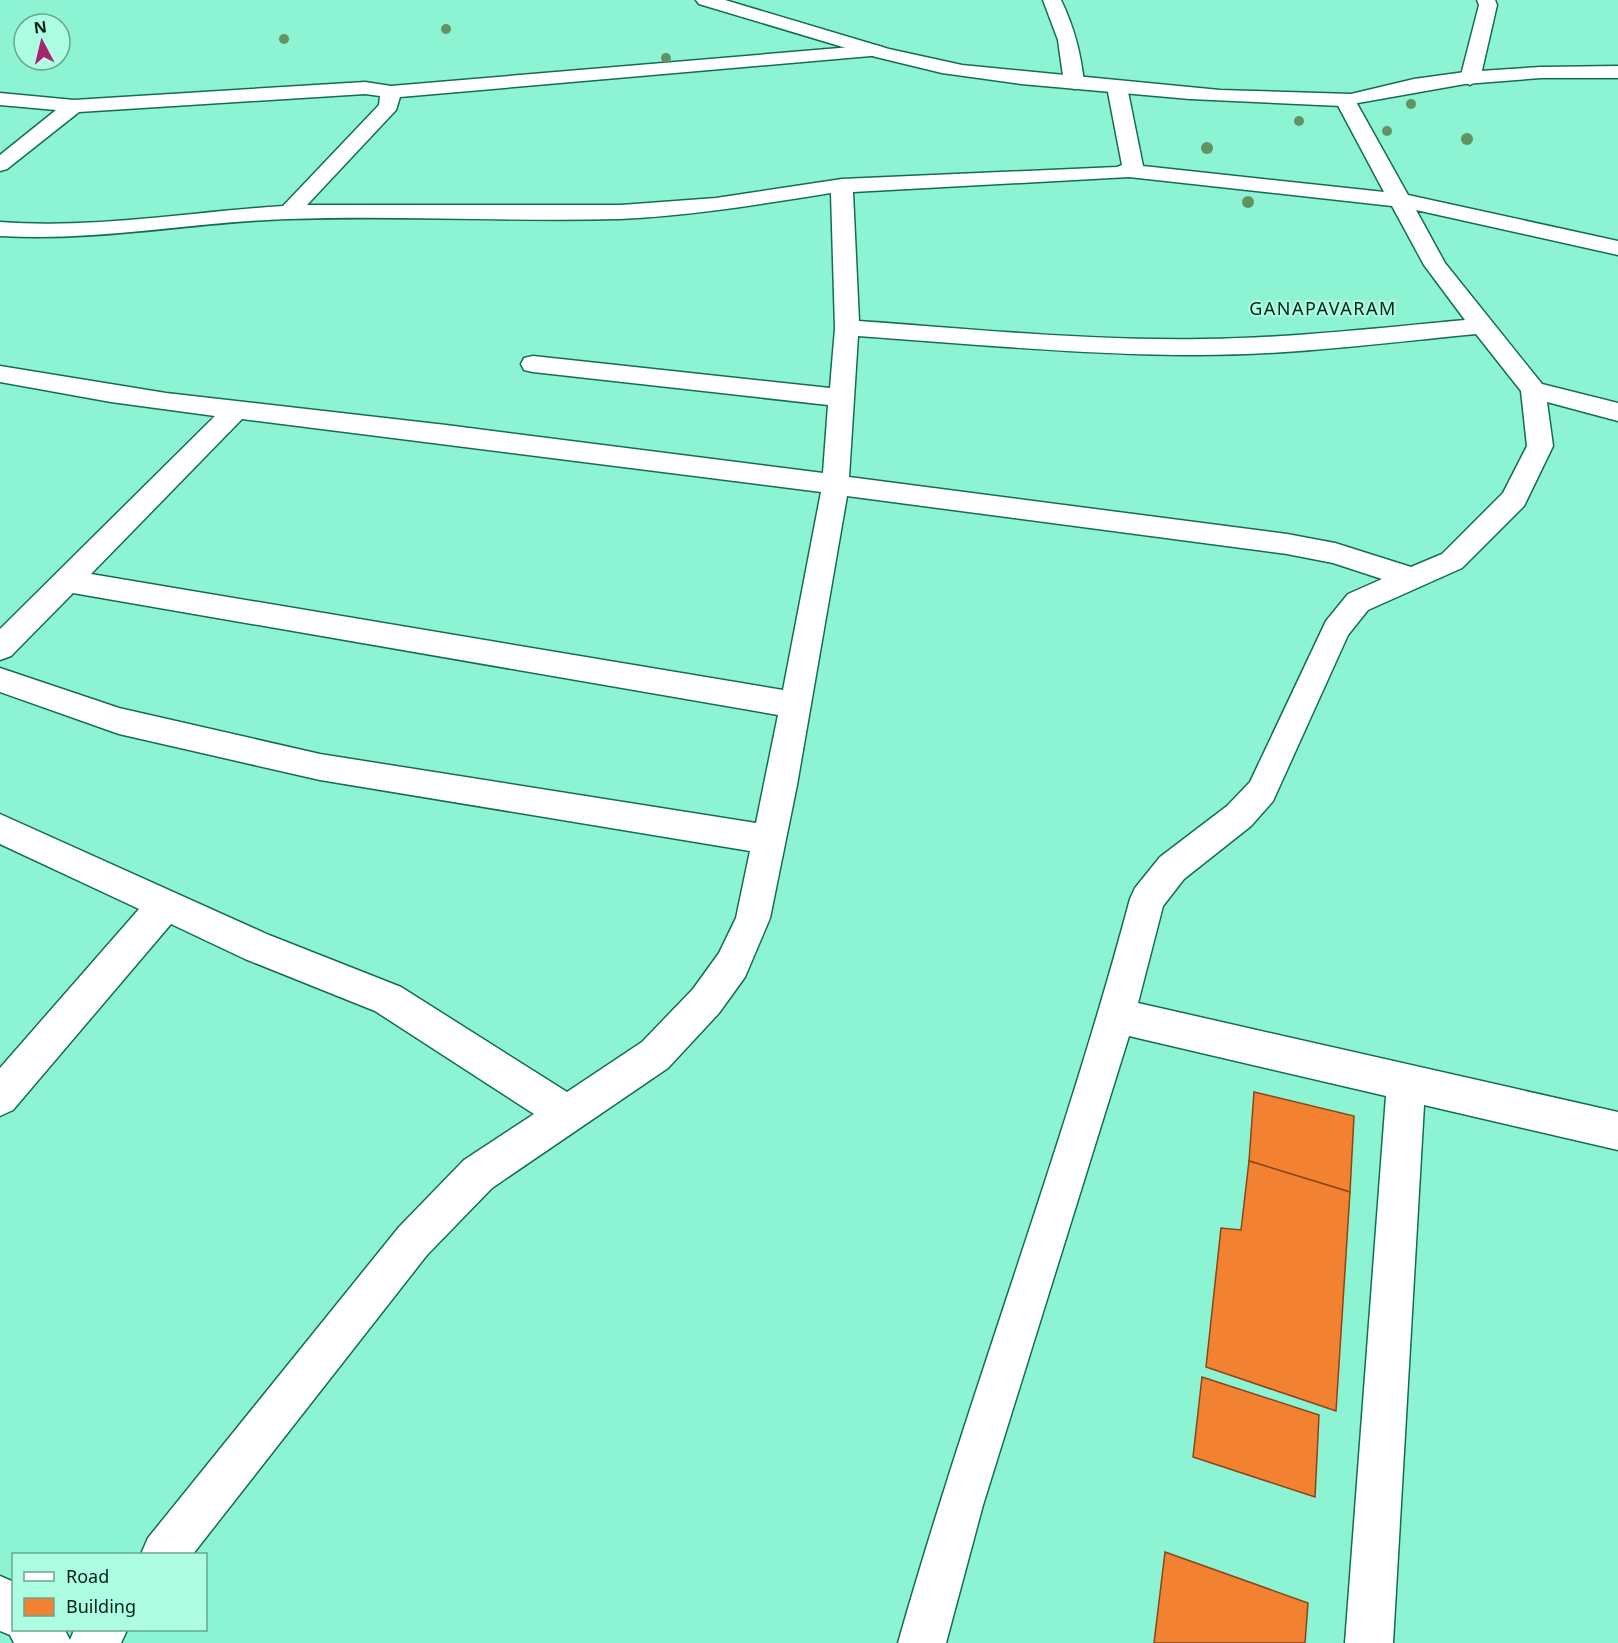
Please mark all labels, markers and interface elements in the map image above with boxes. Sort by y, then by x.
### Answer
north arrow [12,12,72,72]
text: N [32,15,48,39]
district label: GANAPAVARAM [1249,296,1397,320]
legend [12,1553,207,1631]
text: Road [66,1564,109,1588]
text: Building [66,1594,136,1618]

